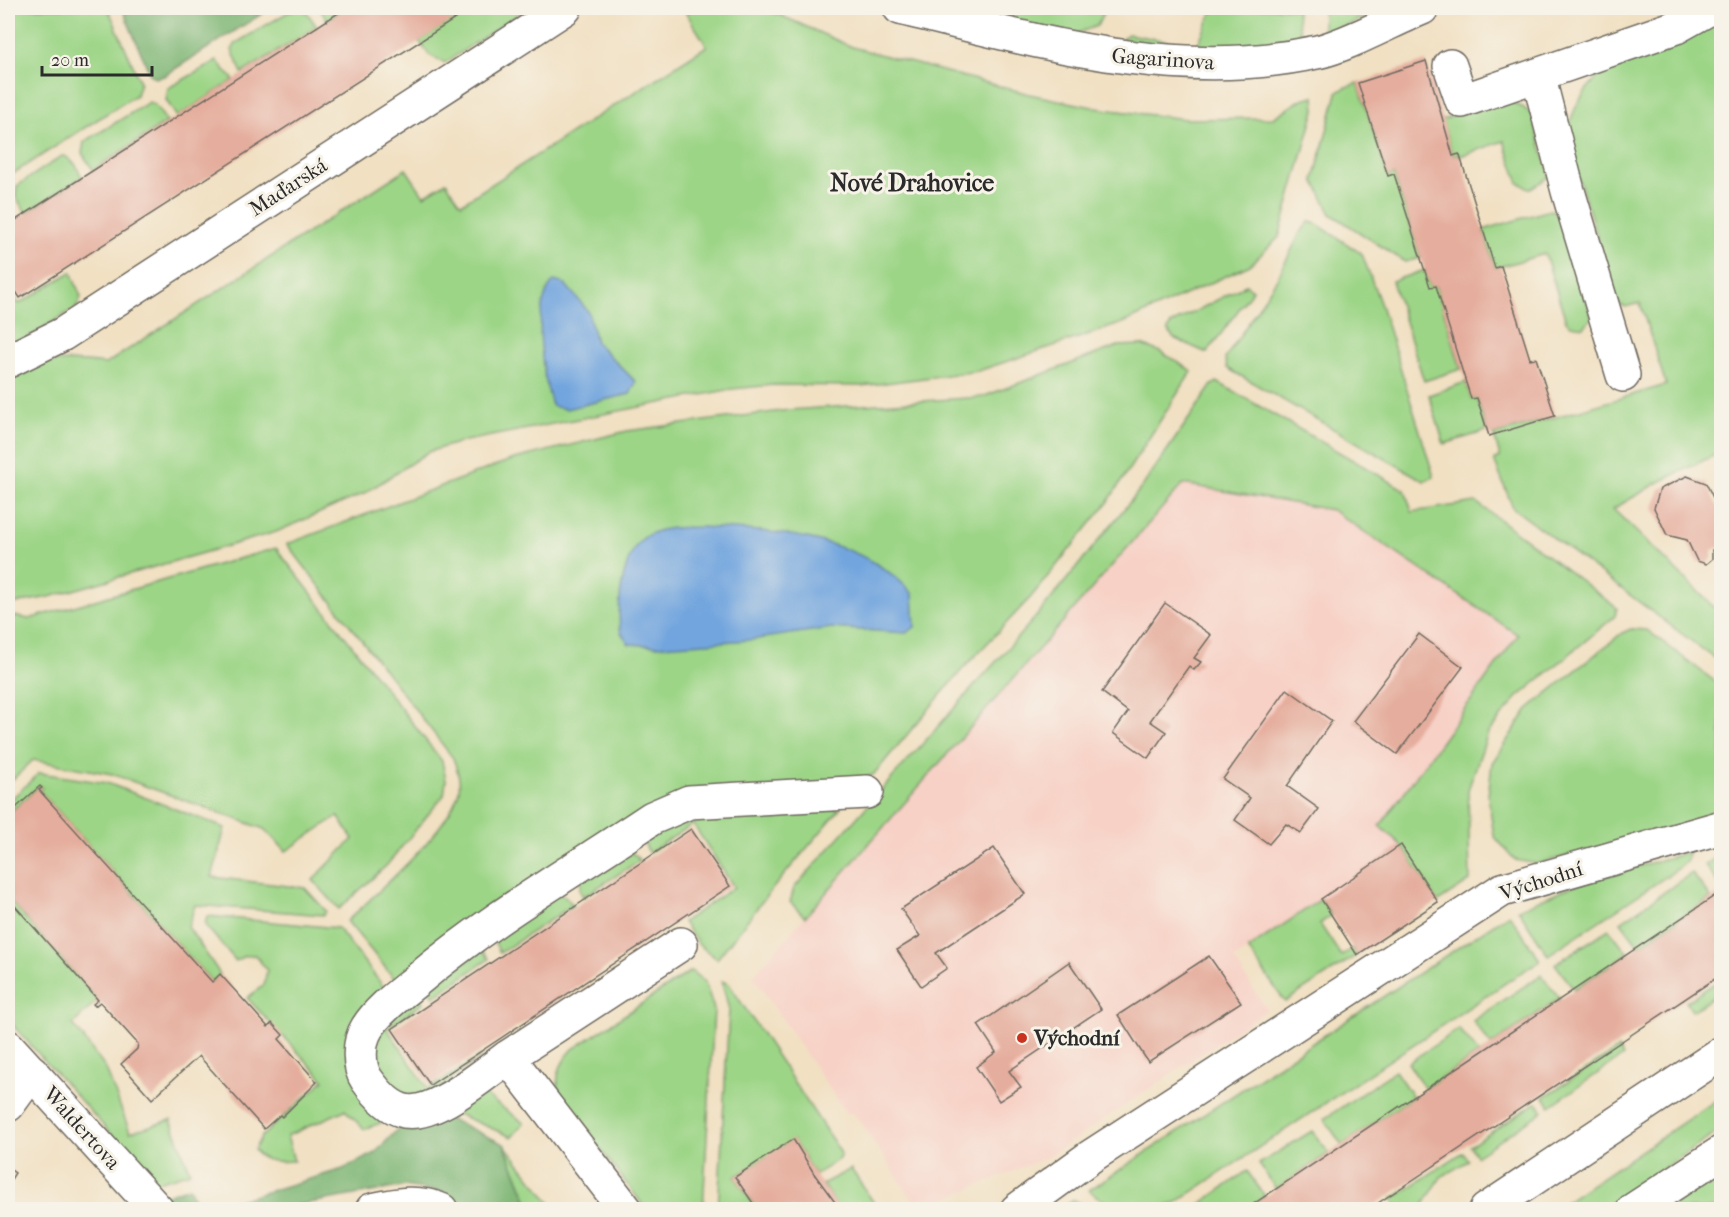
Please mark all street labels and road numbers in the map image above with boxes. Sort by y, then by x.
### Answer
street label: Gagarinova [1111,43,1215,75]
street label: Maďarská [245,153,332,221]
street label: Východní [1496,856,1586,906]
street label: Waldertova [38,1081,126,1175]

